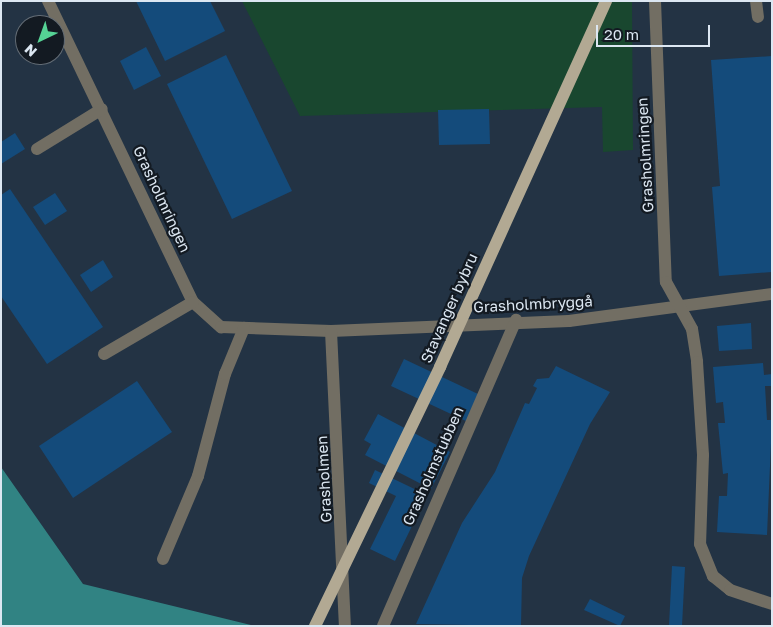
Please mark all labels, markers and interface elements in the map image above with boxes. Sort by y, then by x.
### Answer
north arrow [15,15,65,65]
scale bar [598,15,712,47]
text: 20 m [604,25,639,43]
text: N [21,41,40,61]
street label: Grasholmringen [633,97,657,213]
street label: Grasholmringen [129,143,195,255]
street label: Stavanger bybru [417,250,481,366]
street label: Grasholmbryggå [473,292,593,316]
street label: Grasholmstubben [399,404,467,528]
street label: Grasholmen [313,435,335,523]

